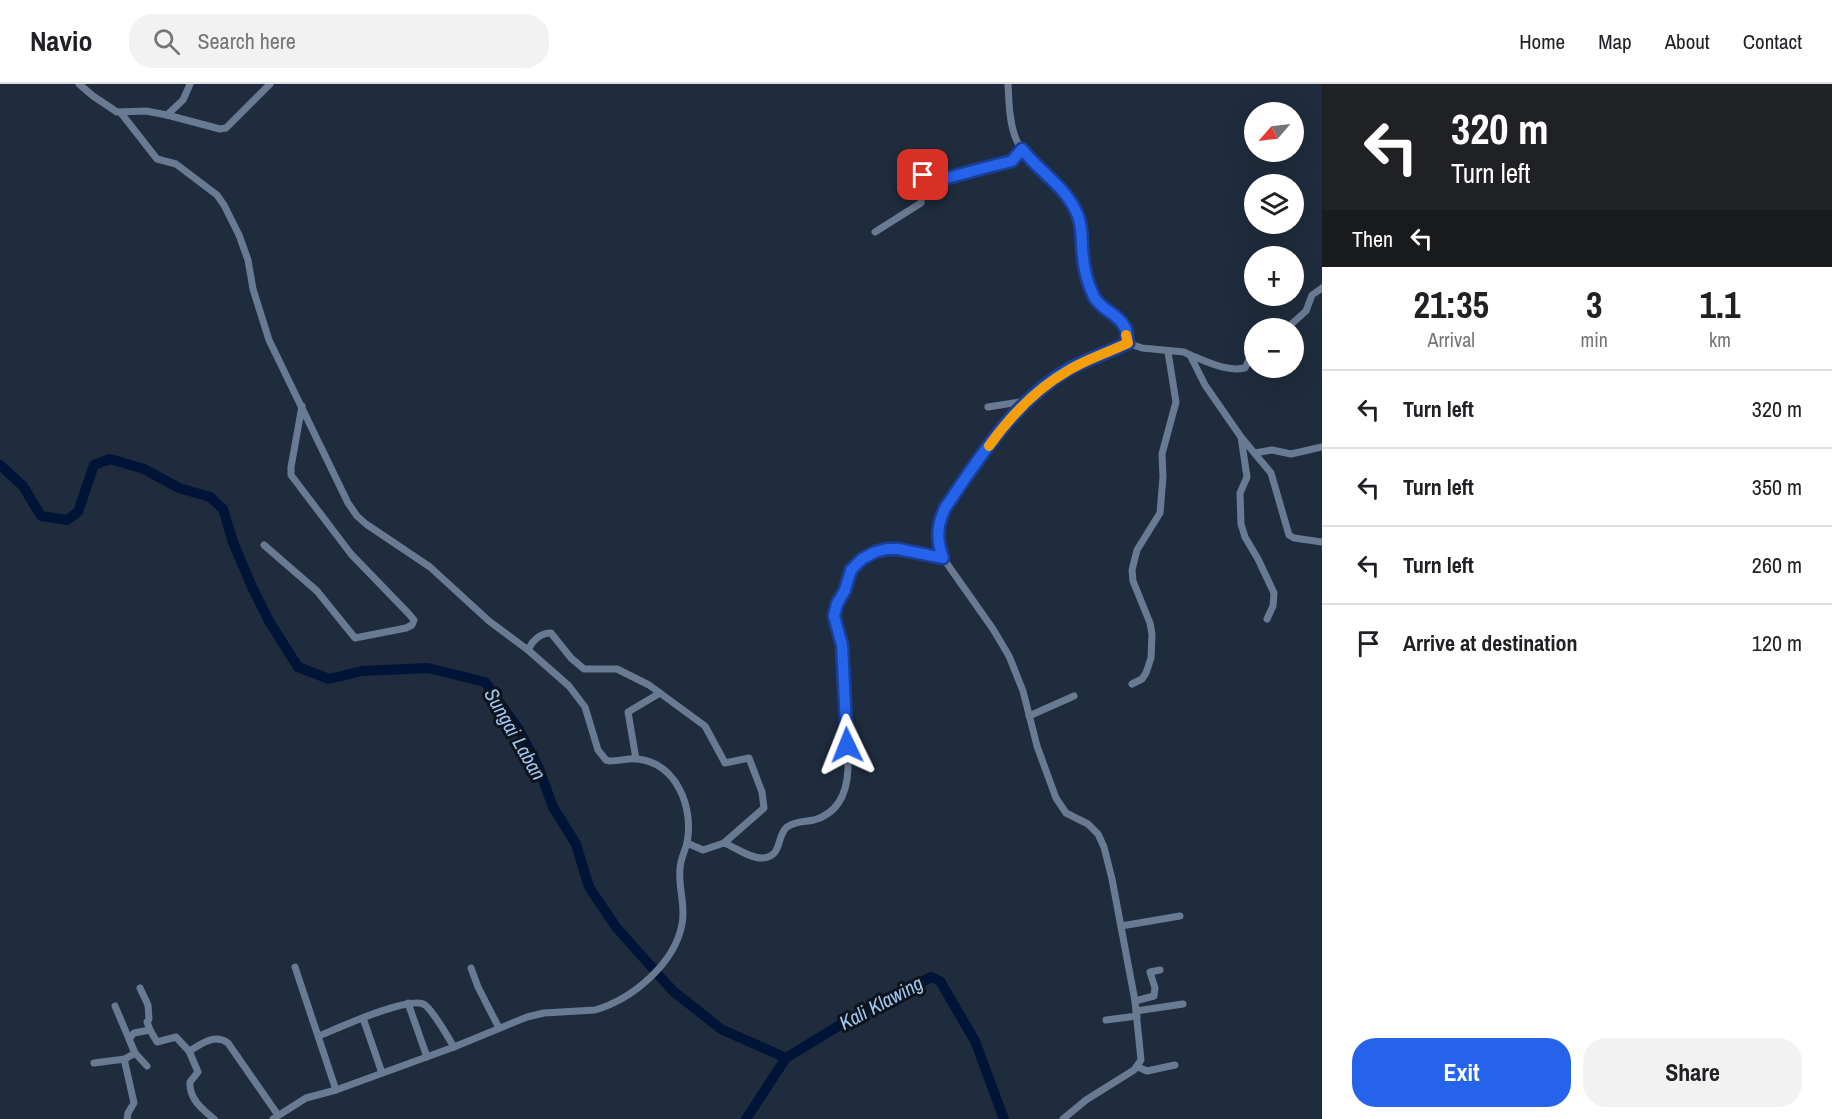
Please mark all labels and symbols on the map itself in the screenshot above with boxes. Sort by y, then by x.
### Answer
north arrow [1244,102,1304,162]
pin [897,149,948,200]
water label: Sungai Laban [478,683,553,785]
position arrow [815,713,879,777]
water label: Kali Klawing [834,969,927,1036]

